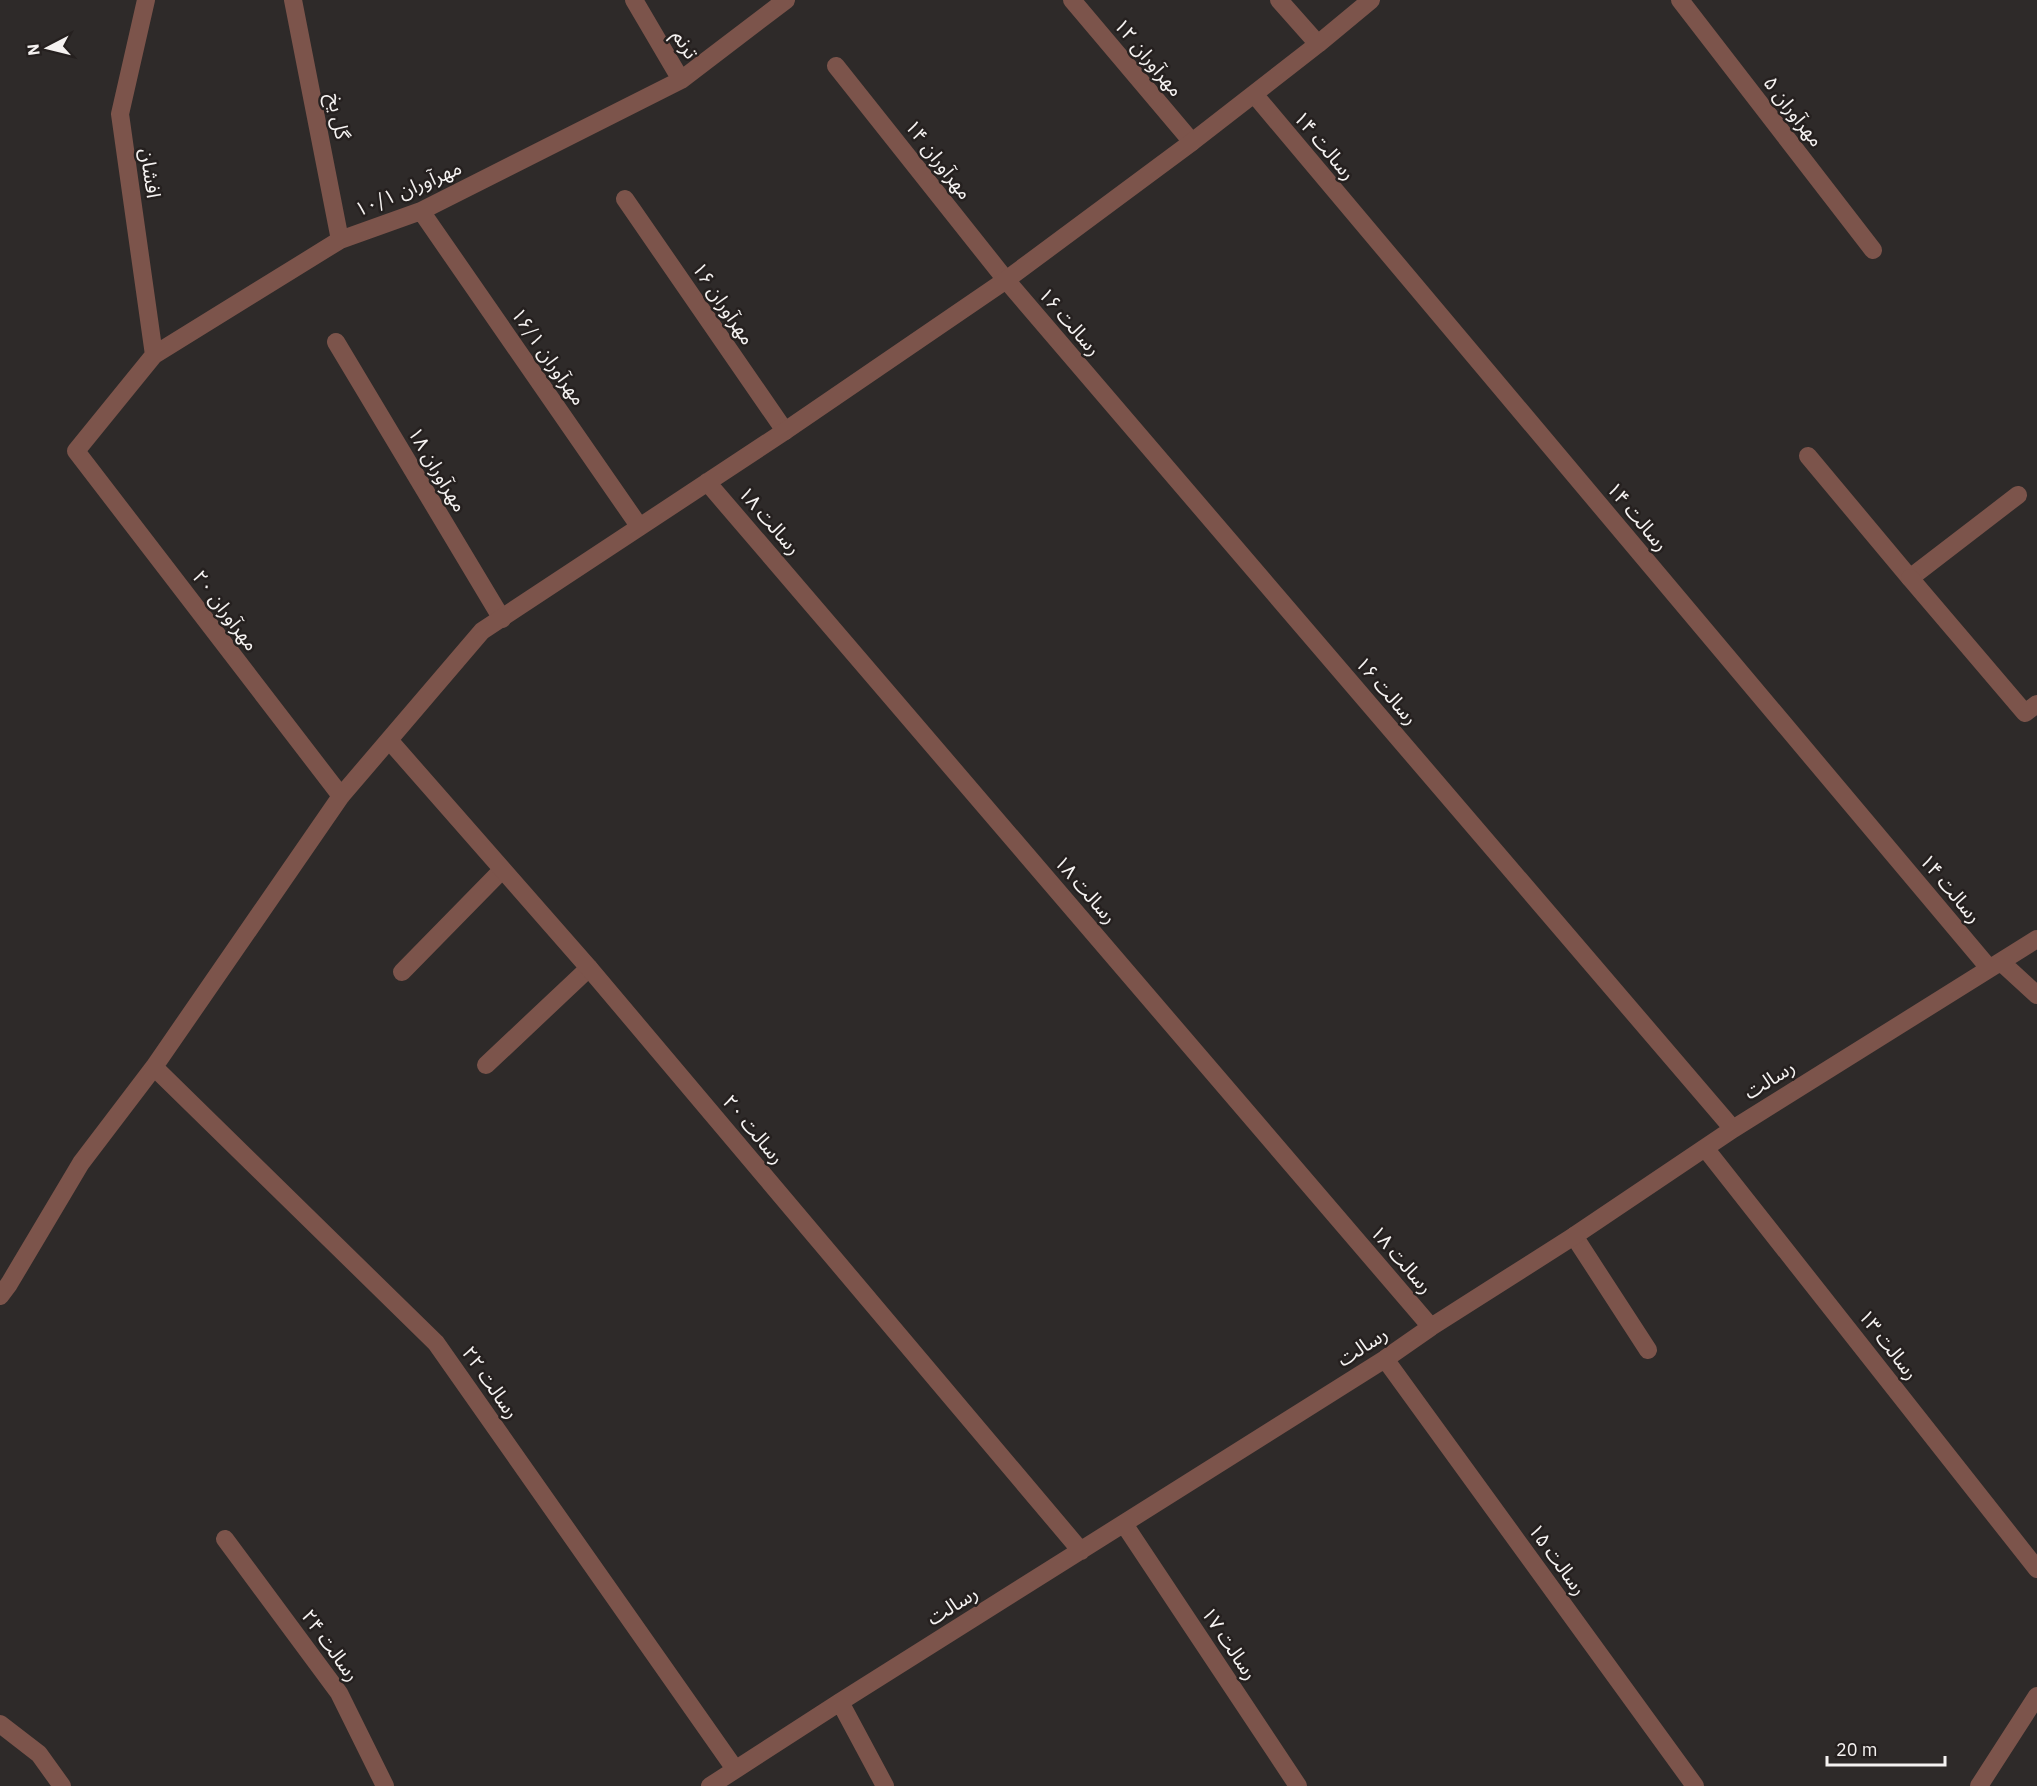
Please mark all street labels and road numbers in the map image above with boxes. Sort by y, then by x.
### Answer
street label: مهرآوران ۱۲ [1108,12,1190,102]
street label: ترنم [665,24,705,65]
street label: مهرآوران ۵ [1758,70,1830,152]
street label: گل یخ [319,91,357,143]
street label: رسالت ۱۴ [1288,105,1362,185]
street label: ۱۴ مهرآوران [899,113,979,205]
street label: افشان [134,146,168,200]
street label: مهرآوران ۱۰/۱ [350,153,466,223]
street label: مهرآوران ۱۶ [686,256,762,350]
street label: رسالت ۱۶ [1033,281,1107,361]
street label: مهرآوران ۱۶/۱ [505,302,593,410]
street label: مهرآوران ۱۸ [402,421,474,517]
street label: رسالت ۱۴ [1601,476,1675,556]
street label: رسالت ۱۸ [733,480,807,560]
street label: مهرآوران ۲۰ [187,564,265,656]
street label: رسالت ۱۶ [1350,650,1424,730]
street label: رسالت ۱۴ [1914,848,1988,928]
street label: رسالت ۱۸ [1049,849,1123,929]
street label: رسالت [1738,1053,1800,1105]
street label: رسالت ۲۰ [717,1089,791,1169]
street label: رسالت ۱۸ [1365,1219,1439,1299]
street label: رسالت ۱۳ [1853,1303,1925,1385]
street label: رسالت [1331,1320,1393,1372]
street label: رسالت ۲۲ [456,1340,526,1424]
street label: رسالت ۱۵ [1523,1518,1593,1600]
street label: رسالت [921,1579,983,1631]
street label: رسالت ۱۷ [1196,1601,1264,1685]
street label: رسالت ۲۴ [296,1604,366,1686]

